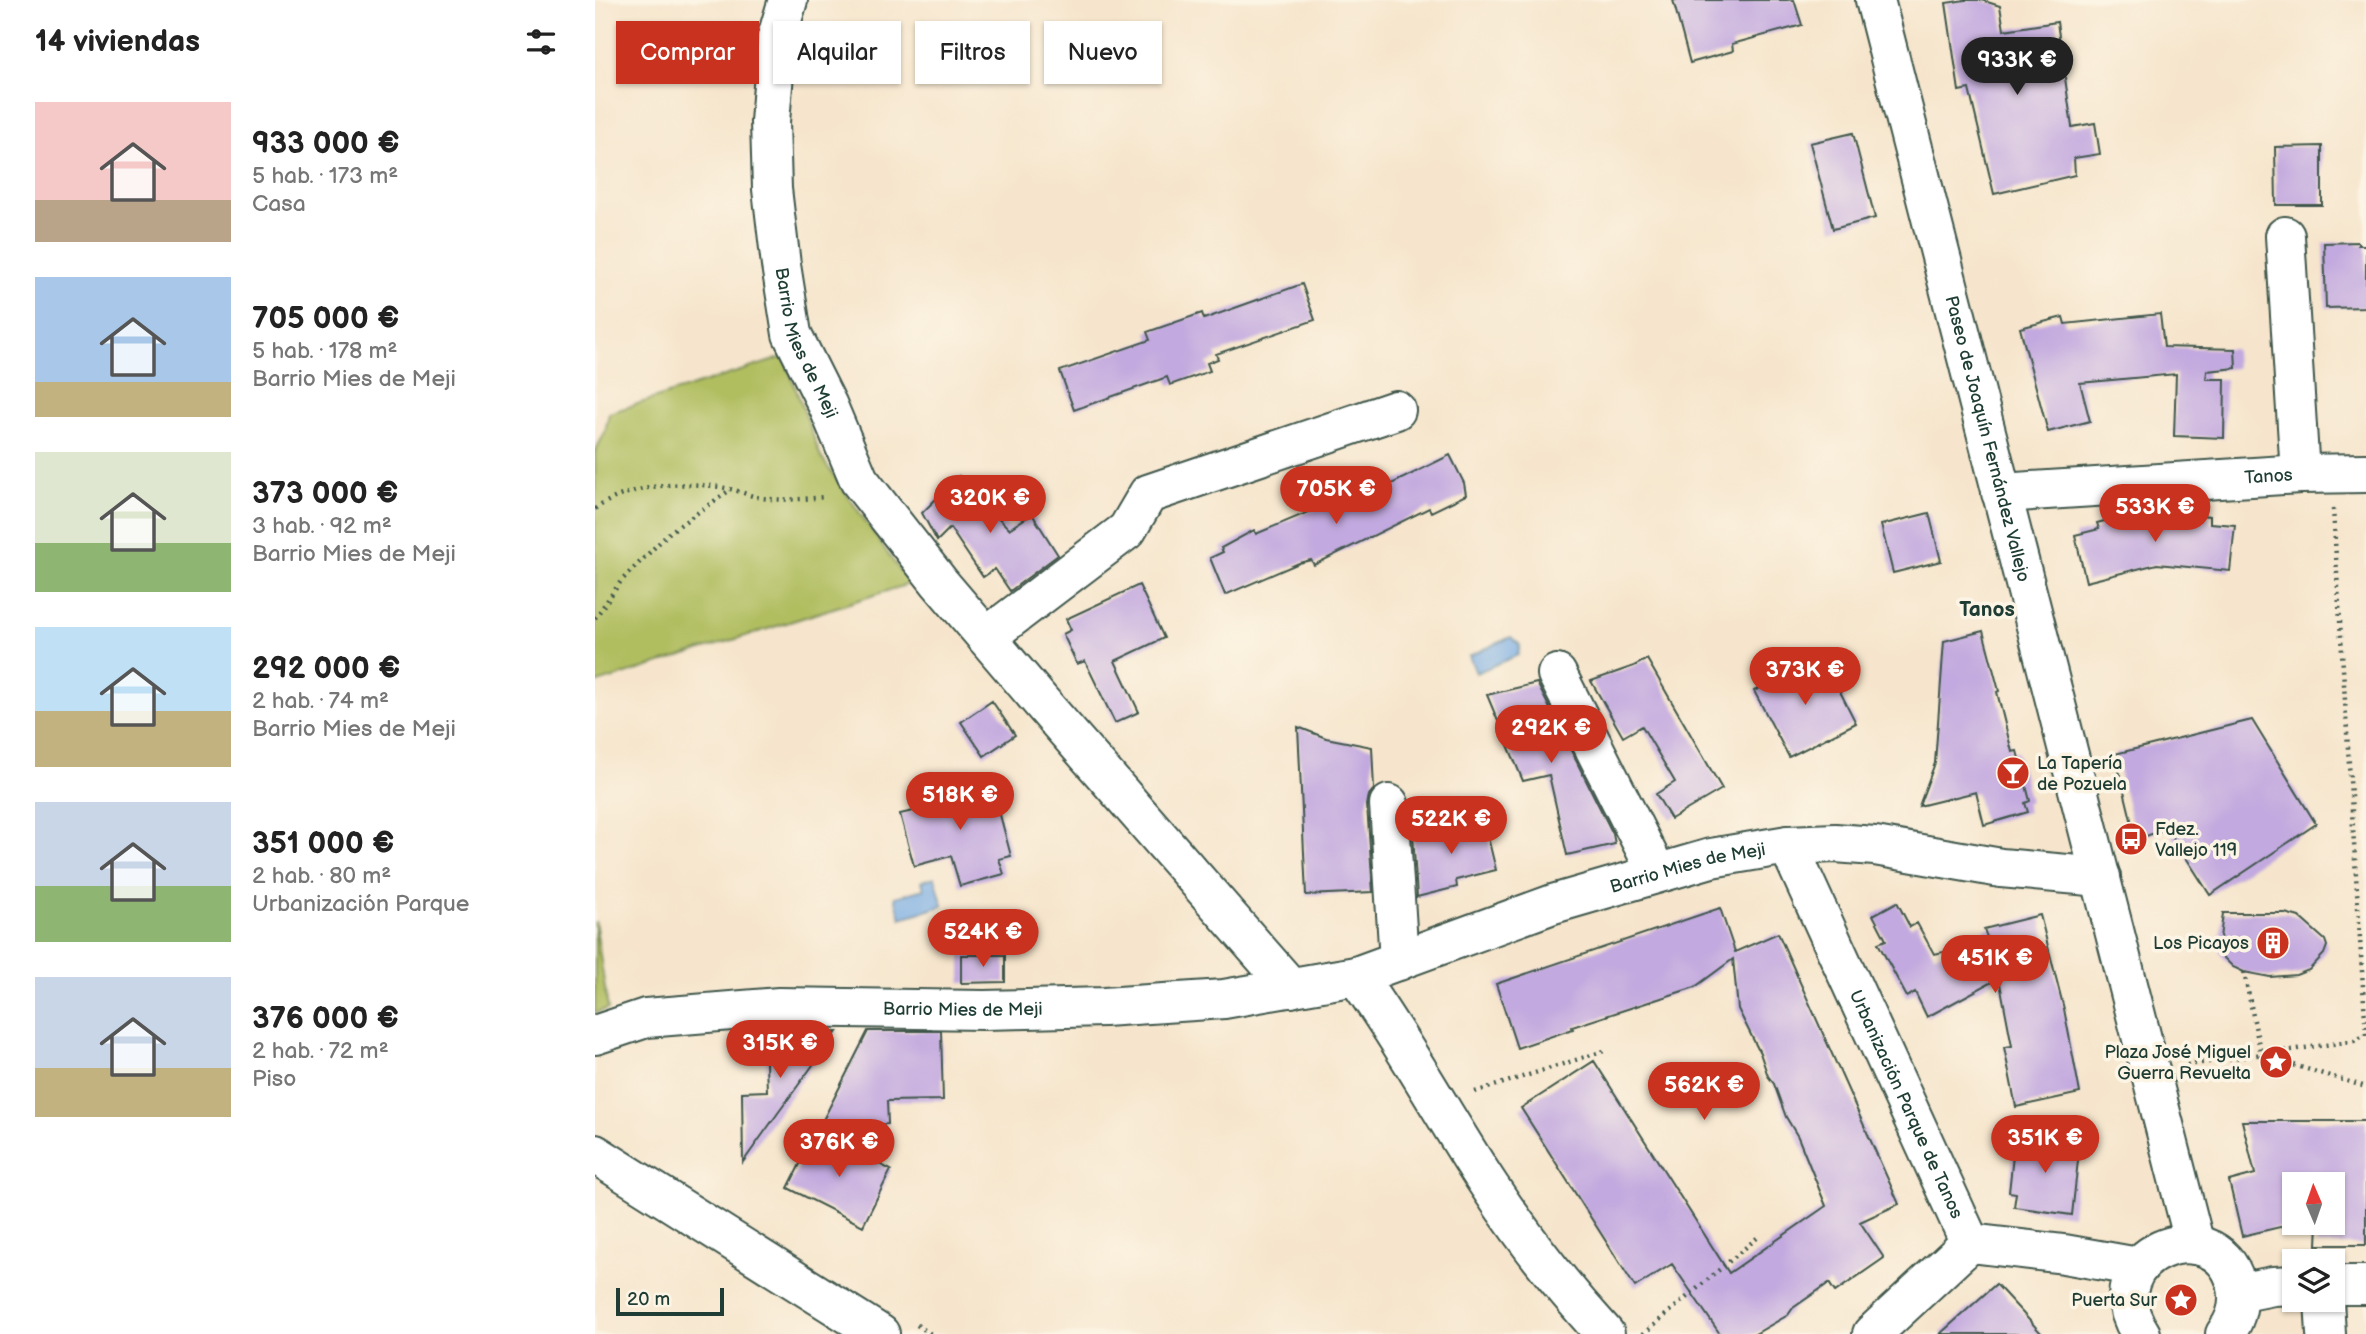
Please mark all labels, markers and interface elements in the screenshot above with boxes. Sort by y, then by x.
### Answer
chip: Comprar [616,21,759,84]
chip: Alquilar [773,21,901,84]
chip: Filtros [915,21,1030,84]
chip: Nuevo [1044,21,1162,84]
icon: filters [522,23,560,61]
text: 14 viviendas [35,24,200,60]
pin: 933K € [1960,38,2074,97]
text: 933K € [1977,46,2057,74]
text: 933 000 € [252,126,400,162]
icon: home [91,130,175,214]
text: 5 hab. · 173 m² [252,162,398,190]
text: Casa [252,190,306,218]
street label: Barrio Mies de Meji [771,266,842,421]
street label: Paseo de Joaquín Fernández Vallejo [1940,294,2034,584]
text: 705 000 € [252,301,399,337]
icon: home [91,305,175,389]
text: 5 hab. · 178 m² [252,337,398,365]
text: Barrio Mies de Meji [252,365,456,393]
street label: Tanos [2244,464,2293,489]
pin: 705K € [1279,466,1393,526]
text: 705K € [1296,475,1376,503]
text: 373 000 € [252,476,399,512]
pin: 320K € [933,476,1047,535]
icon: home [91,480,175,564]
text: 320K € [950,484,1030,512]
pin: 533K € [2098,484,2212,544]
text: 533K € [2115,493,2195,521]
text: 3 hab. · 92 m² [252,512,392,540]
text: Barrio Mies de Meji [252,540,456,568]
district label: Tanos [1959,597,2015,622]
pin: 373K € [1748,648,1862,707]
text: 292 000 € [252,651,400,687]
icon: home [91,655,175,739]
text: 373K € [1766,656,1844,684]
text: 2 hab. · 74 m² [252,687,389,715]
pin: 292K € [1494,706,1608,765]
text: 292K € [1511,714,1591,742]
text: Barrio Mies de Meji [252,715,456,743]
place label: La Tapería de Pozuela [2037,753,2127,795]
bar icon: La Tapería de Pozuela [1994,754,2032,792]
pin: 518K € [903,772,1017,832]
text: 518K € [922,781,998,809]
pin: 522K € [1394,796,1508,856]
text: 522K € [1411,805,1491,833]
place label: Fdez. Vallejo 119 [2155,819,2237,861]
bus stop icon: Fdez. Vallejo 119 [2112,820,2150,858]
text: 351 000 € [252,826,394,862]
icon: home [91,830,175,914]
street label: Barrio Mies de Meji [1608,839,1767,898]
text: 2 hab. · 80 m² [252,862,391,890]
text: Urbanización Parque [252,890,469,918]
pin: 524K € [926,909,1040,969]
text: 524K € [944,918,1022,946]
building icon: Los Picayos [2254,924,2292,962]
place label: Los Picayos [2153,933,2249,954]
pin: 451K € [1938,936,2052,995]
text: 451K € [1957,944,2033,972]
street label: Urbanización Parque de Tanos [1845,987,1967,1222]
street label: Barrio Mies de Meji [883,999,1043,1021]
text: 376 000 € [252,1001,399,1037]
icon: home [91,1005,175,1089]
pin: 315K € [723,1020,837,1080]
text: 315K € [742,1029,818,1057]
text: 2 hab. · 72 m² [252,1037,389,1065]
place label: Plaza José Miguel Guerra Revuelta [2104,1042,2251,1084]
place icon: Plaza José Miguel Guerra Revuelta [2257,1043,2295,1081]
pin: 562K € [1647,1062,1761,1122]
text: Piso [252,1065,296,1093]
text: 562K € [1664,1071,1744,1099]
pin: 351K € [1988,1116,2102,1175]
pin: 376K € [782,1120,896,1179]
text: 351K € [2007,1124,2083,1152]
text: 376K € [799,1128,879,1156]
north arrow [2282,1172,2345,1236]
map controls [2282,1172,2345,1312]
button: layers [2282,1249,2345,1312]
place icon: Puerta Sur [2162,1281,2200,1319]
scale bar [616,1285,725,1317]
text: 20 m [627,1288,670,1311]
place label: Puerta Sur [2071,1290,2157,1311]

